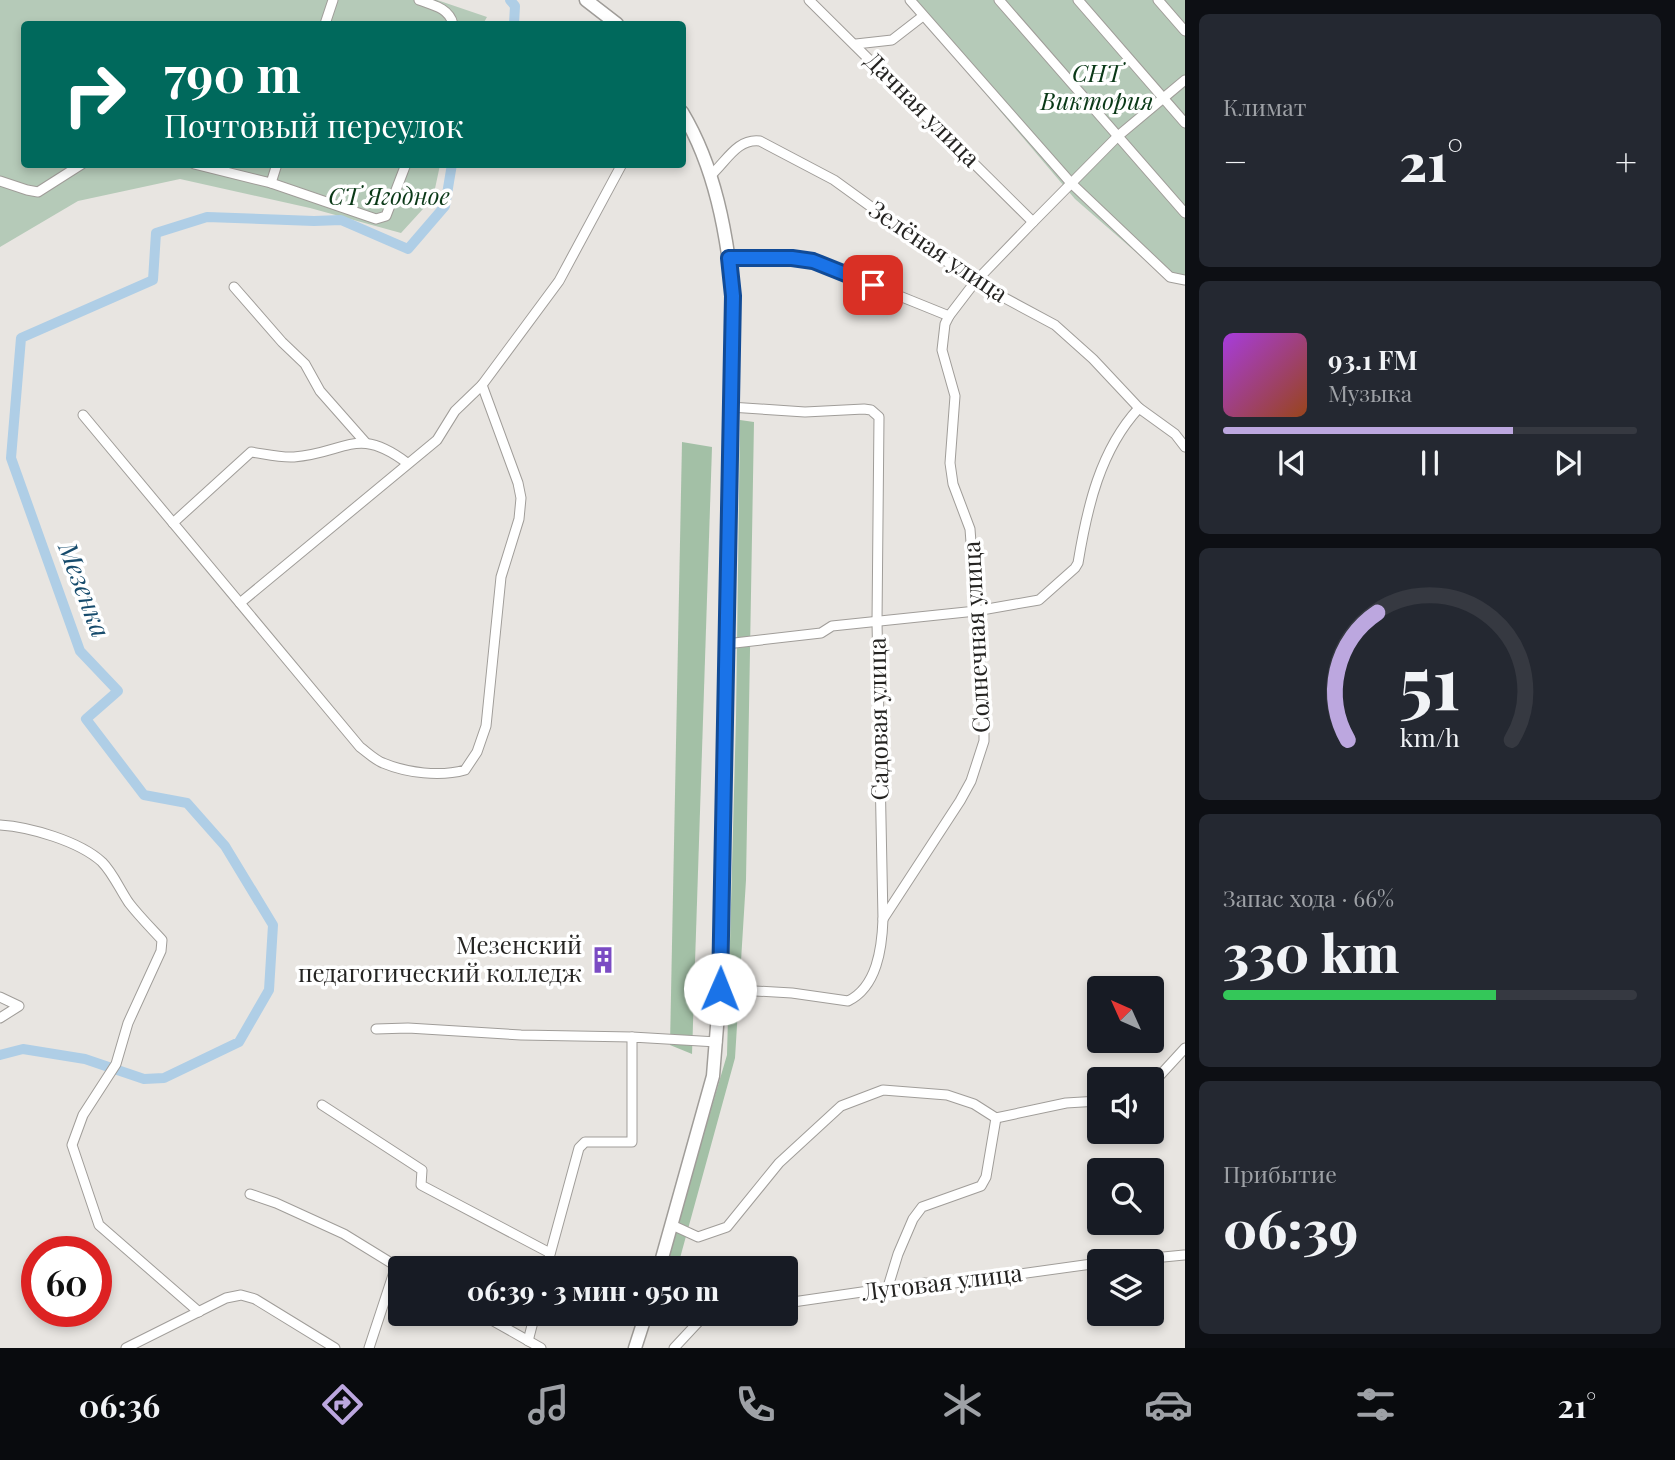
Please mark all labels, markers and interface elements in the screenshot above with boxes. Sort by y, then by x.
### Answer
text: 790 m [164,40,301,105]
street label: Дачная улица [859,44,988,173]
icon: right [49,49,140,140]
park label: СНТ Виктория [1039,56,1154,116]
text: Климат [1223,91,1306,122]
text: Почтовый переулок [164,103,464,146]
text: 21° [1399,126,1463,195]
text: − [1223,135,1248,186]
text: + [1615,135,1637,186]
park label: СТ Ягодное [328,179,450,211]
street label: Зелёная улица [864,192,1015,309]
pin [843,255,903,315]
icon: arrive [854,266,892,304]
text: 93.1 FM [1328,342,1418,377]
text: Музыка [1328,377,1412,408]
icon: previous [1273,444,1311,482]
icon: pause [1411,444,1449,482]
icon: next [1549,444,1587,482]
water label: Мезенка [51,536,120,642]
street label: Солнечная улица [954,540,996,734]
text: 51 [1399,631,1461,728]
street label: Садовая улица [860,637,894,801]
text: km/h [1400,720,1460,753]
text: Запас хода · 66% [1223,882,1394,913]
text: 330 km [1223,917,1399,986]
place label: Мезенский педагогический колледж [298,928,582,988]
building icon: Мезенский педагогический колледж [588,945,618,975]
position arrow [683,952,757,1026]
north arrow [1087,976,1164,1054]
map controls [1087,976,1164,1326]
button: sound [1087,1067,1164,1144]
button: search [1087,1158,1164,1235]
text: Прибытие [1223,1158,1337,1189]
text: 06:39 [1223,1193,1358,1262]
speed limit sign: 60 [21,1236,112,1327]
button: layers [1087,1249,1164,1326]
street label: Луговая улица [859,1255,1024,1307]
text: 06:39 · 3 мин · 950 m [467,1273,719,1308]
icon: directions [318,1380,367,1429]
icon: music [524,1380,573,1429]
icon: phone [731,1380,780,1429]
icon: climate [938,1380,987,1429]
icon: car [1144,1380,1193,1429]
icon: filters [1351,1380,1400,1429]
text: 06:36 [79,1383,160,1426]
text: 21° [1557,1383,1596,1426]

